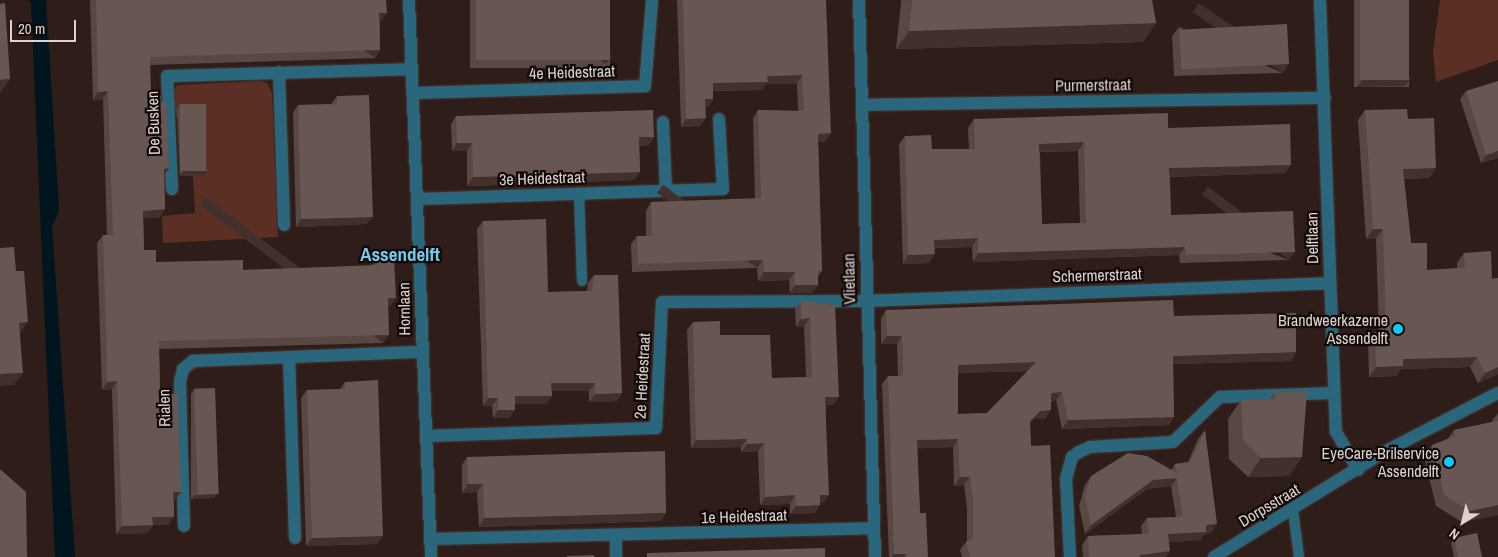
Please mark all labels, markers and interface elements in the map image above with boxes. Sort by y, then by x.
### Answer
scale bar [12,10,79,42]
text: 20 m [18,18,45,39]
street label: 4e Heidestraat [529,61,615,83]
street label: Purmerstraat [1055,75,1131,95]
street label: De Busken [142,91,164,155]
street label: 3e Heidestraat [499,167,585,189]
street label: Delftlaan [1302,212,1322,264]
district label: Assendelft [360,244,440,266]
street label: Vlietlaan [839,253,859,305]
street label: Schermerstraat [1052,264,1142,286]
street label: Hornlaan [394,282,414,336]
place label: Brandweerkazerne Assendelft [1278,310,1388,348]
marker: Brandweerkazerne Assendelft [1392,323,1404,335]
street label: 2e Heidestraat [630,333,654,419]
street label: Rialen [154,389,174,427]
place label: EyeCare-Brilservice Assendelft [1322,443,1439,481]
marker: EyeCare-Brilservice Assendelft [1443,456,1455,468]
street label: Dorpsstraat [1235,479,1303,531]
north arrow [1438,497,1488,547]
street label: 1e Heidestraat [701,505,787,527]
text: N [1446,524,1463,544]

